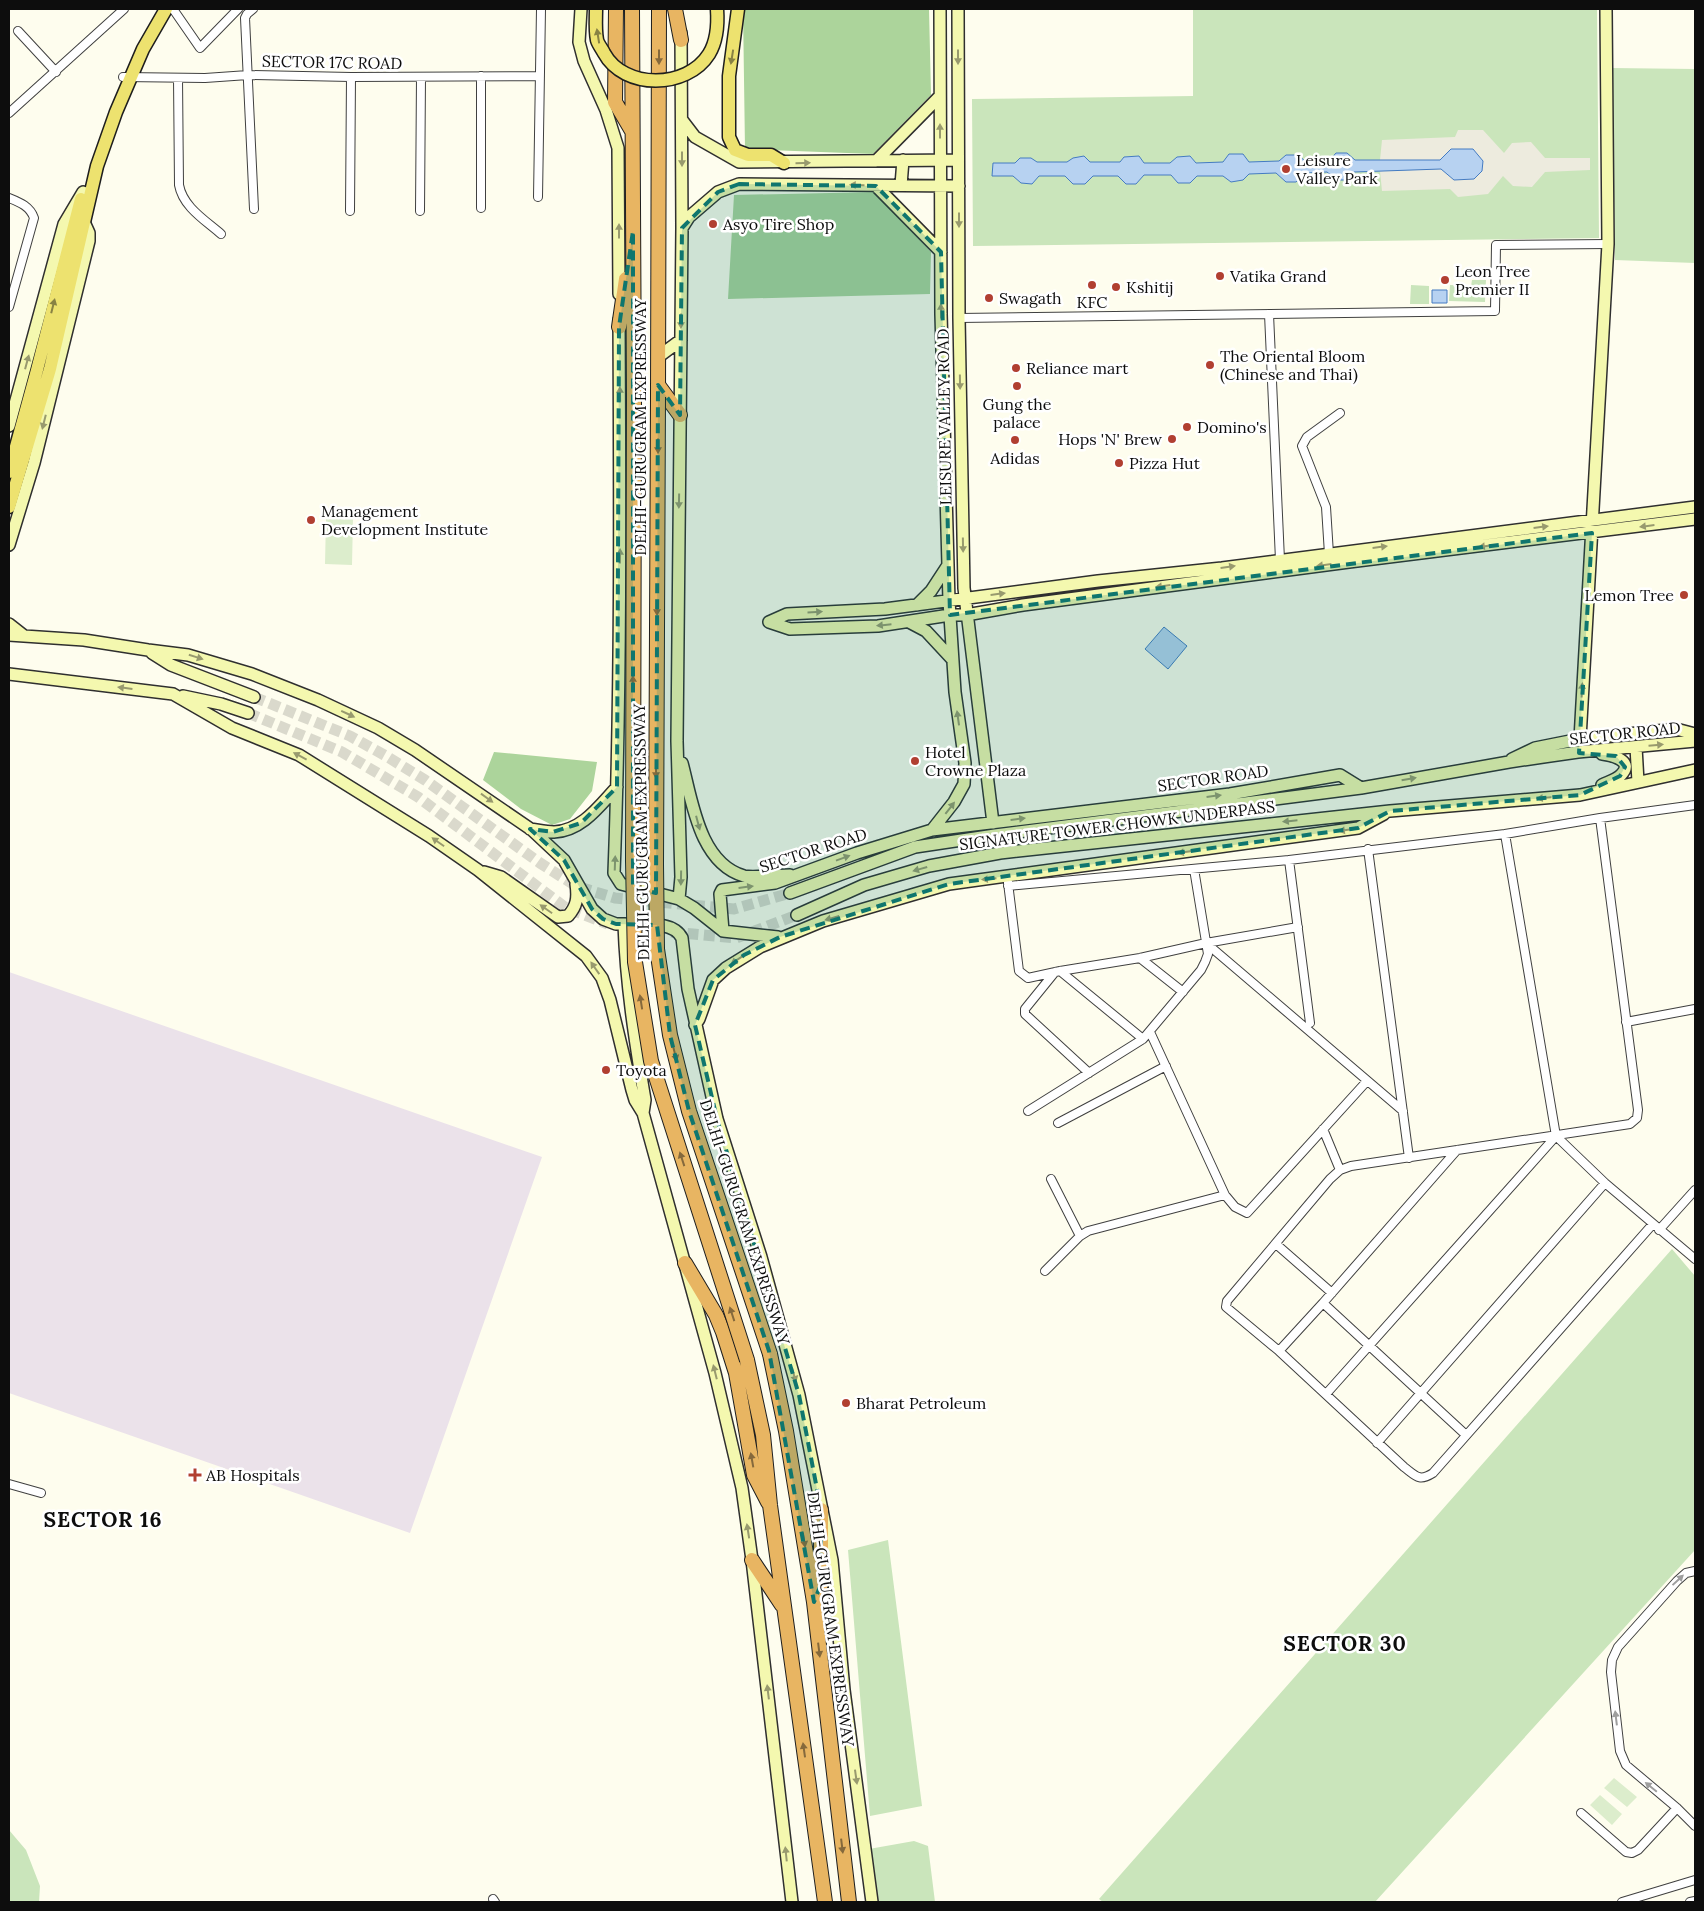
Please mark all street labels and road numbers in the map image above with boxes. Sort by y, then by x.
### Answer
street label: SECTOR 17C ROAD [262,51,402,73]
street label: DELHI-GURUGRAM EXPRESSWAY [630,298,650,556]
street label: LEISURE VALLEY ROAD [932,328,956,506]
street label: DELHI-GURUGRAM EXPRESSWAY [629,702,653,961]
street label: SECTOR ROAD [1568,717,1682,749]
street label: SECTOR ROAD [1156,760,1270,796]
street label: SIGNATURE TOWER CHOWK UNDERPASS [958,796,1276,854]
street label: SECTOR ROAD [757,823,869,877]
street label: DELHI-GURUGRAM EXPRESSWAY [696,1097,795,1348]
street label: DELHI-GURUGRAM EXPRESSWAY [803,1490,859,1749]

